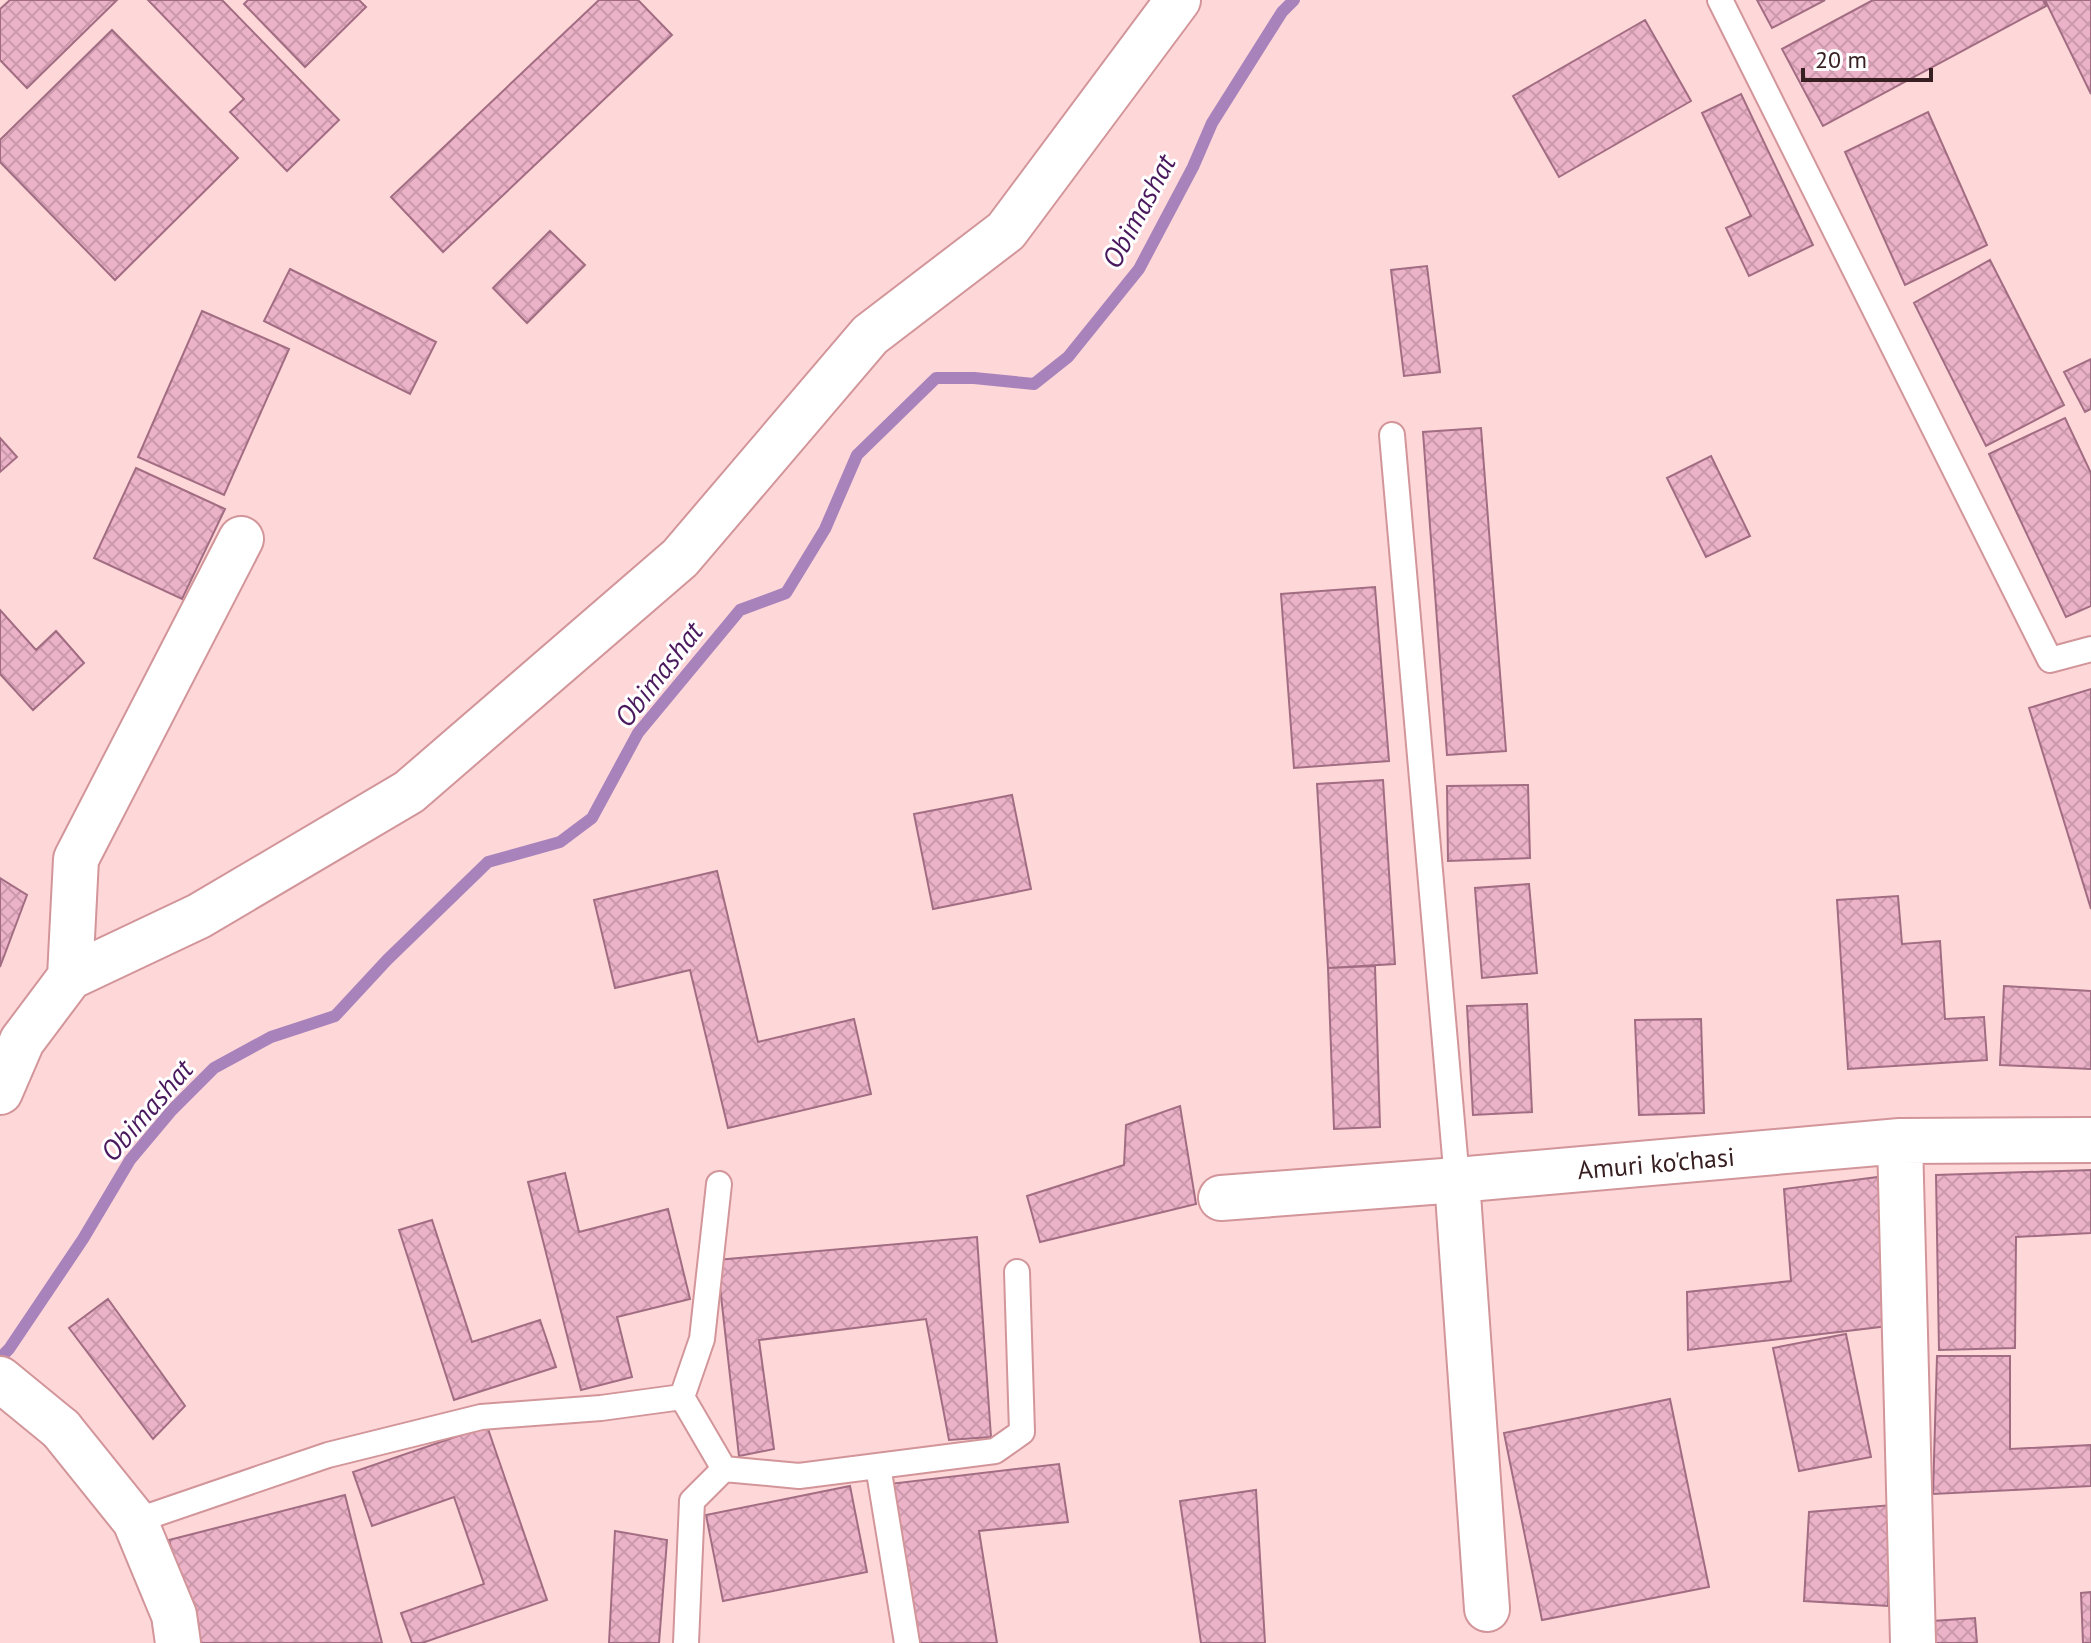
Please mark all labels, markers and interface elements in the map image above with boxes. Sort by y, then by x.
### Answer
scale bar [1803,32,1931,82]
text: 20 m [1815,44,1867,75]
water label: Obimashat [1093,147,1184,274]
water label: Obimashat [605,613,711,734]
water label: Obimashat [92,1050,201,1169]
street label: Amuri ko'chasi [1576,1140,1736,1186]

